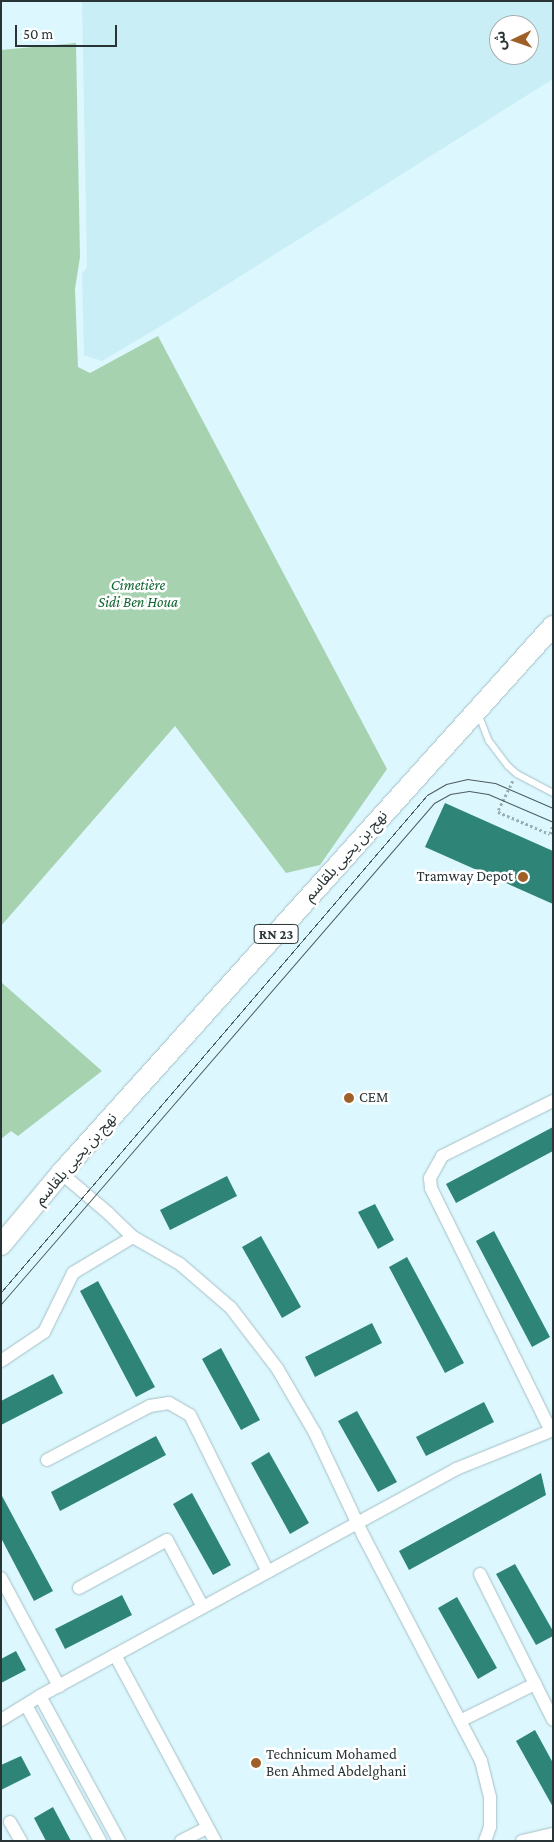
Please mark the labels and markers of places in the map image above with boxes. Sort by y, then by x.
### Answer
place label: Tramway Depot [416,868,513,886]
marker: Tramway Depot [517,871,529,883]
place label: CEM [359,1089,388,1107]
marker: CEM [343,1092,355,1104]
place label: Technicum Mohamed Ben Ahmed Abdelghani [266,1745,406,1780]
marker: Technicum Mohamed Ben Ahmed Abdelghani [250,1757,262,1769]

